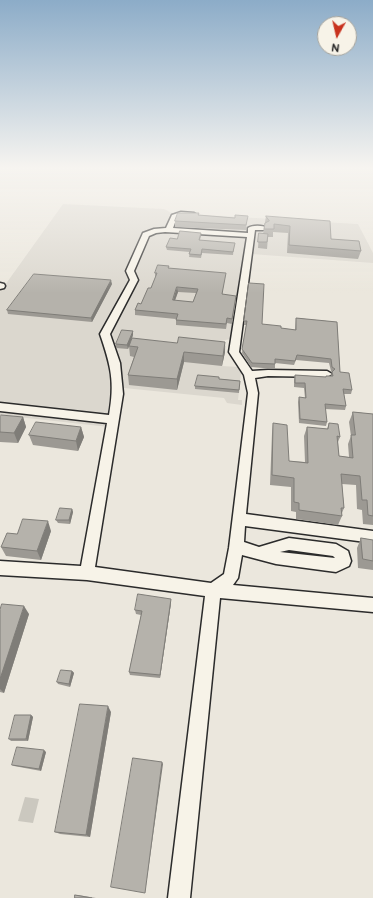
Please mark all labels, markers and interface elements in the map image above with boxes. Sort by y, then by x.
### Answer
north arrow [317,16,357,56]
text: N [330,40,340,54]

